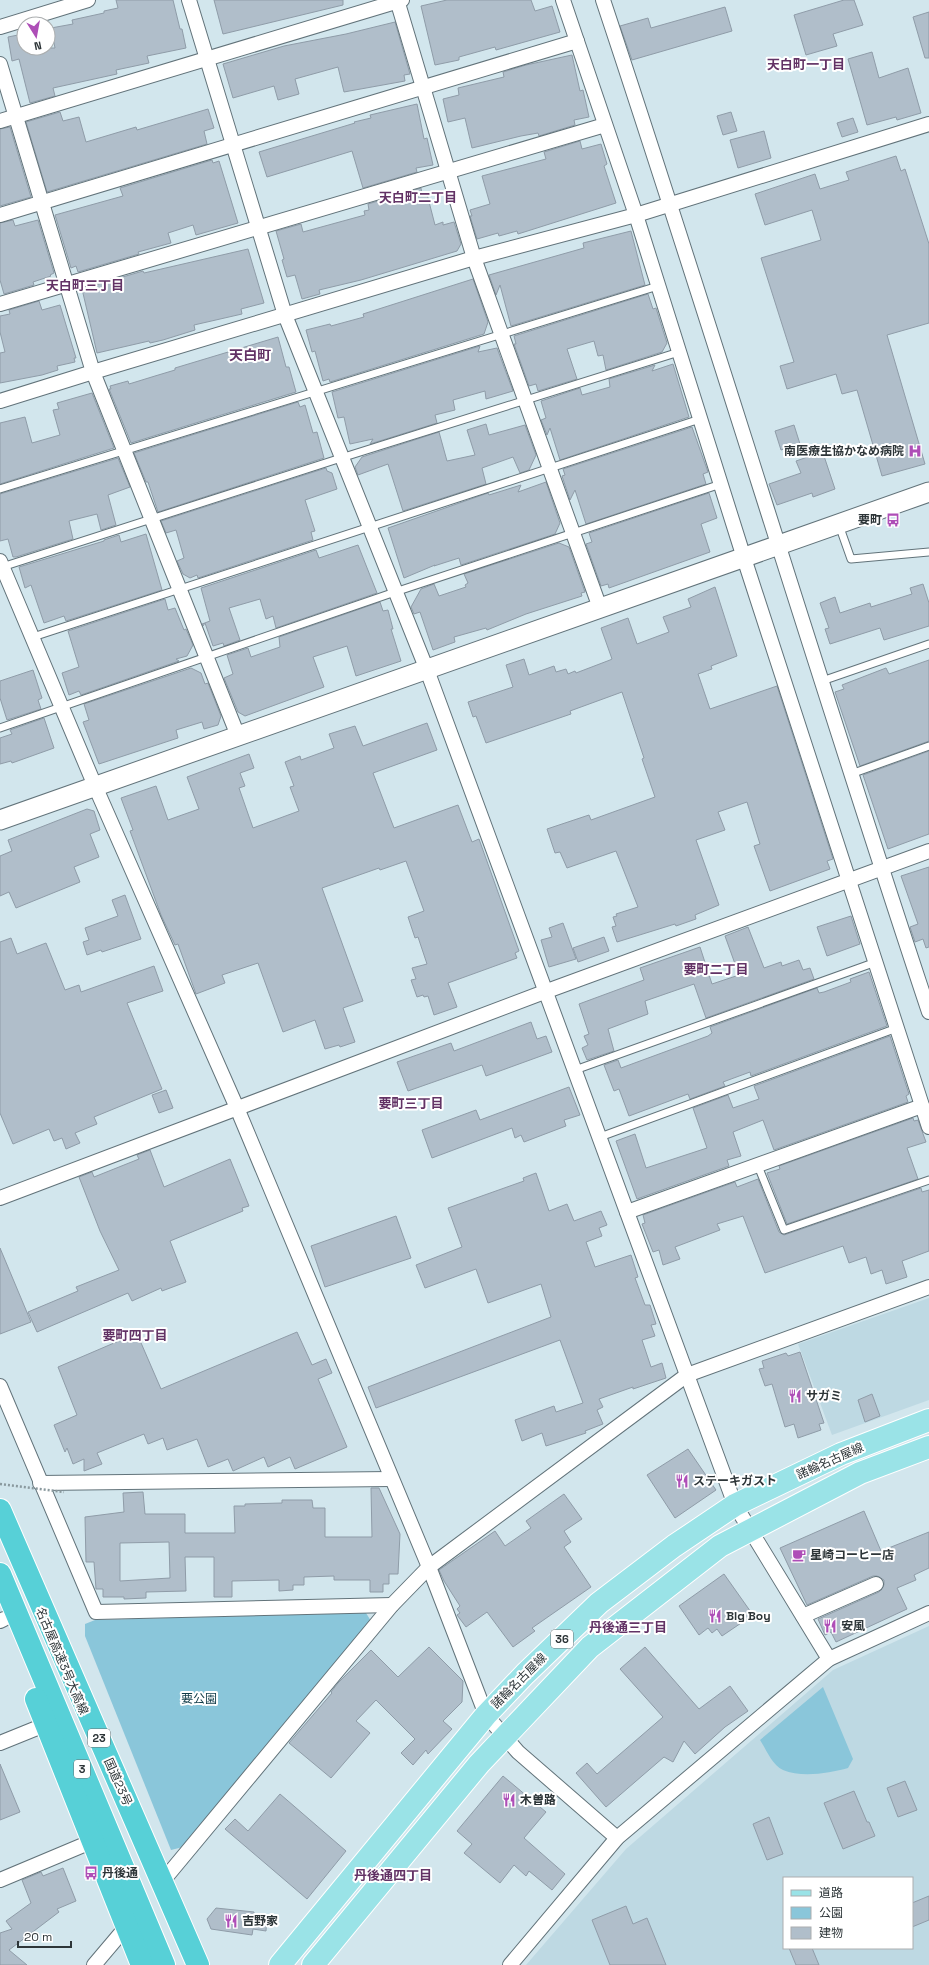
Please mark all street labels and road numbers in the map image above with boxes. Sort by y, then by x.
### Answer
street label: 諸輪名古屋線 [794,1439,866,1483]
street label: 名古屋高速3号大高線 [32,1605,92,1717]
road number: 36 [551,1630,573,1648]
street label: 諸輪名古屋線 [488,1650,550,1712]
road number: 23 [88,1729,110,1747]
street label: 国道23号 [100,1756,136,1808]
road number: 3 [74,1760,90,1778]

